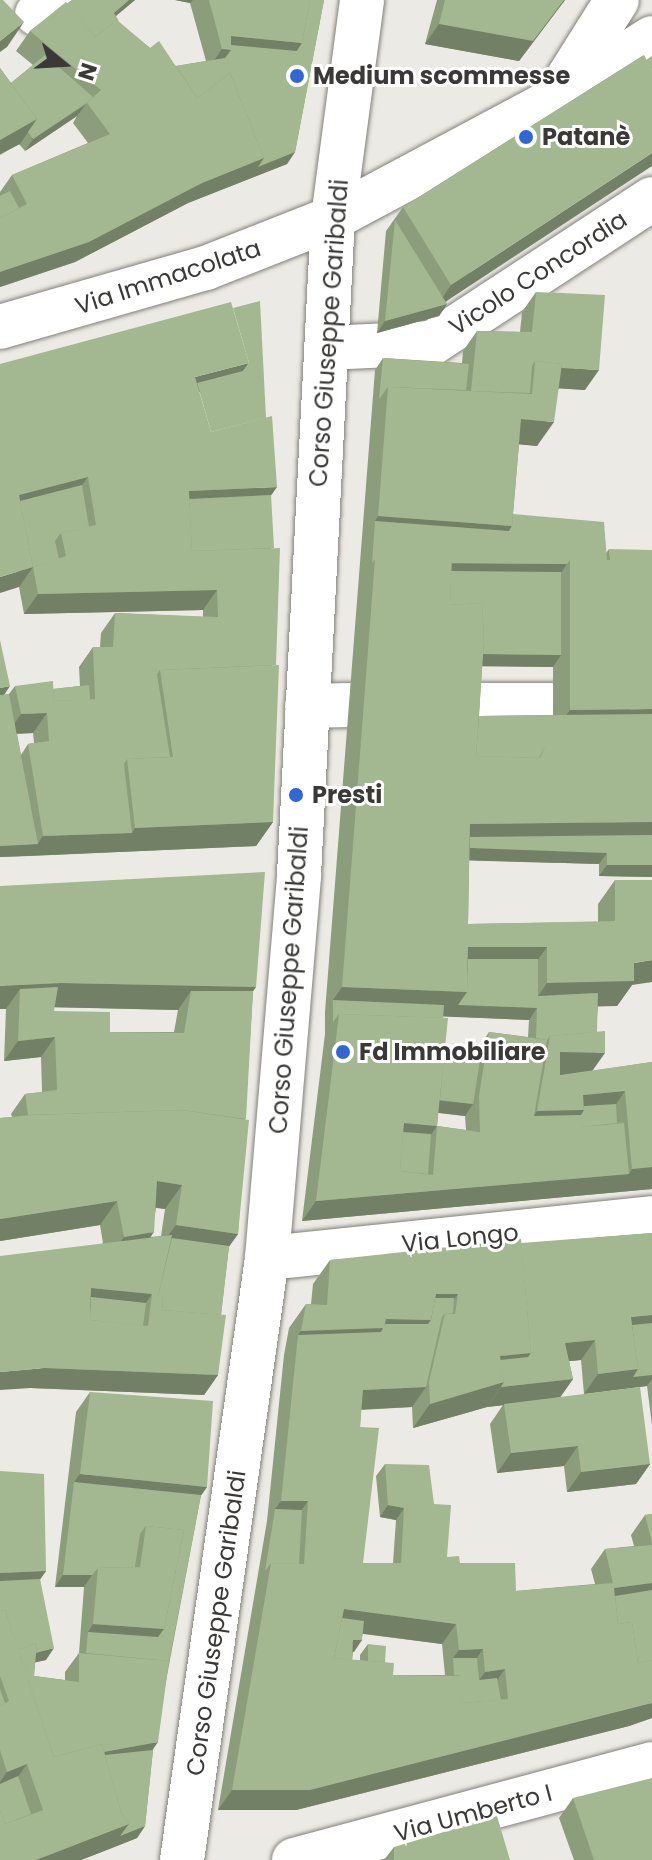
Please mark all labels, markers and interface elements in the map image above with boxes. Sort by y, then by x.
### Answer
north arrow [24,24,104,104]
text: N [70,59,105,84]
place label: Medium scommesse [313,62,570,90]
marker: Medium scommesse [288,67,306,85]
place label: Patanè [542,123,630,151]
marker: Patanè [517,128,535,146]
street label: Corso Giuseppe Garibaldi [304,178,354,488]
street label: Vicolo Concordia [444,205,632,341]
street label: Via Immacolata [72,233,264,321]
place label: Presti [312,781,382,809]
marker: Presti [287,786,305,804]
street label: Corso Giuseppe Garibaldi [264,825,314,1135]
place label: Fd Immobiliare [359,1038,546,1066]
marker: Fd Immobiliare [334,1043,352,1061]
street label: Via Longo [400,1218,520,1258]
street label: Corso Giuseppe Garibaldi [180,1468,252,1778]
street label: Via Umberto I [391,1778,555,1848]

